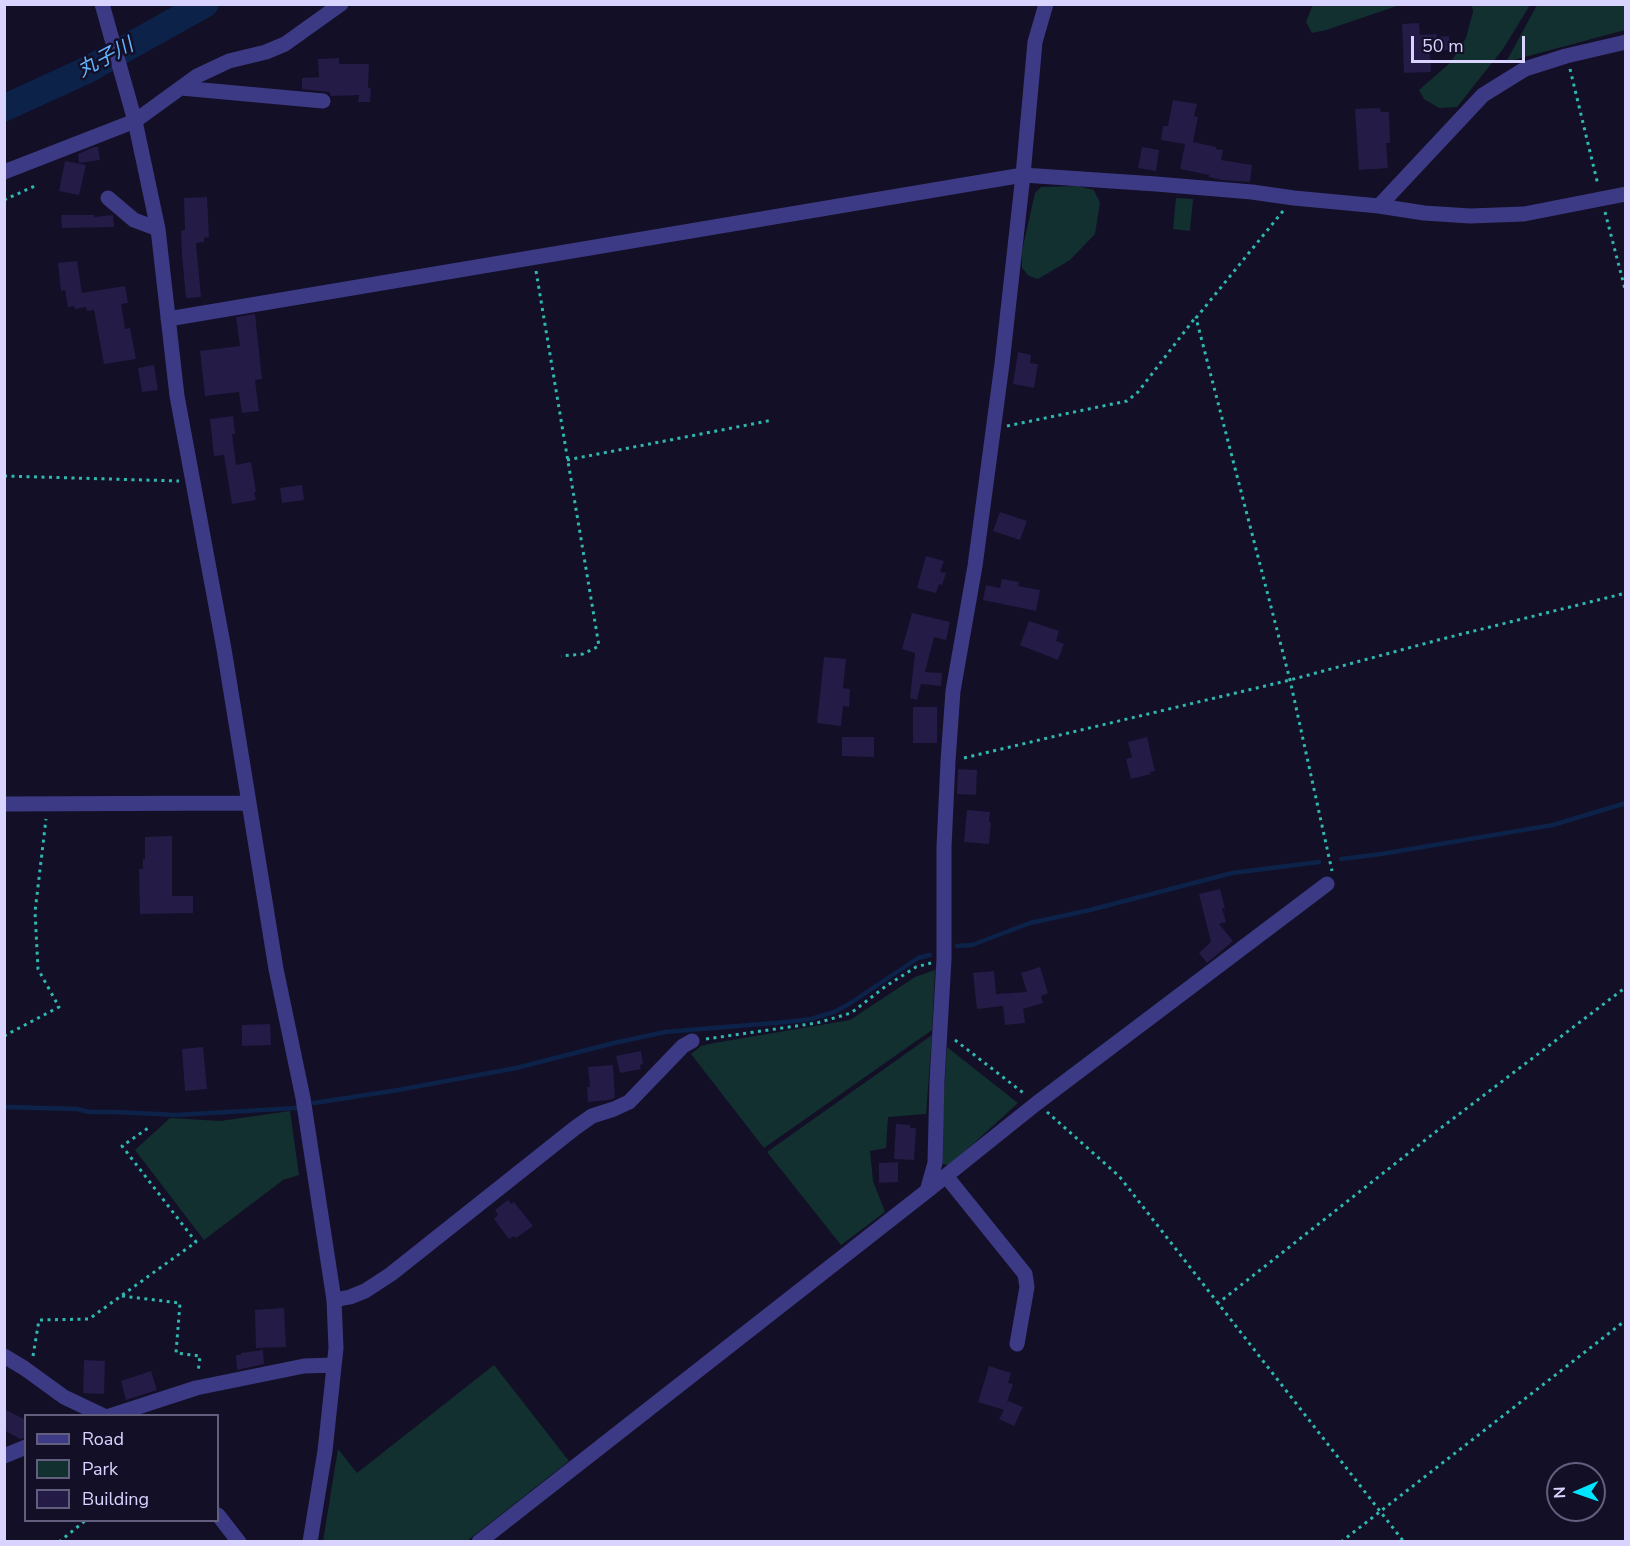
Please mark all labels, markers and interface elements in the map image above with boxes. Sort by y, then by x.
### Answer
scale bar [1414,24,1528,62]
water label: 丸子川 [74,34,138,84]
text: 50 m [1422,34,1464,58]
legend [24,1414,219,1522]
text: Road [82,1427,124,1451]
text: Park [82,1457,118,1481]
north arrow [1546,1462,1606,1522]
text: N [1549,1486,1571,1499]
text: Building [82,1487,149,1511]

